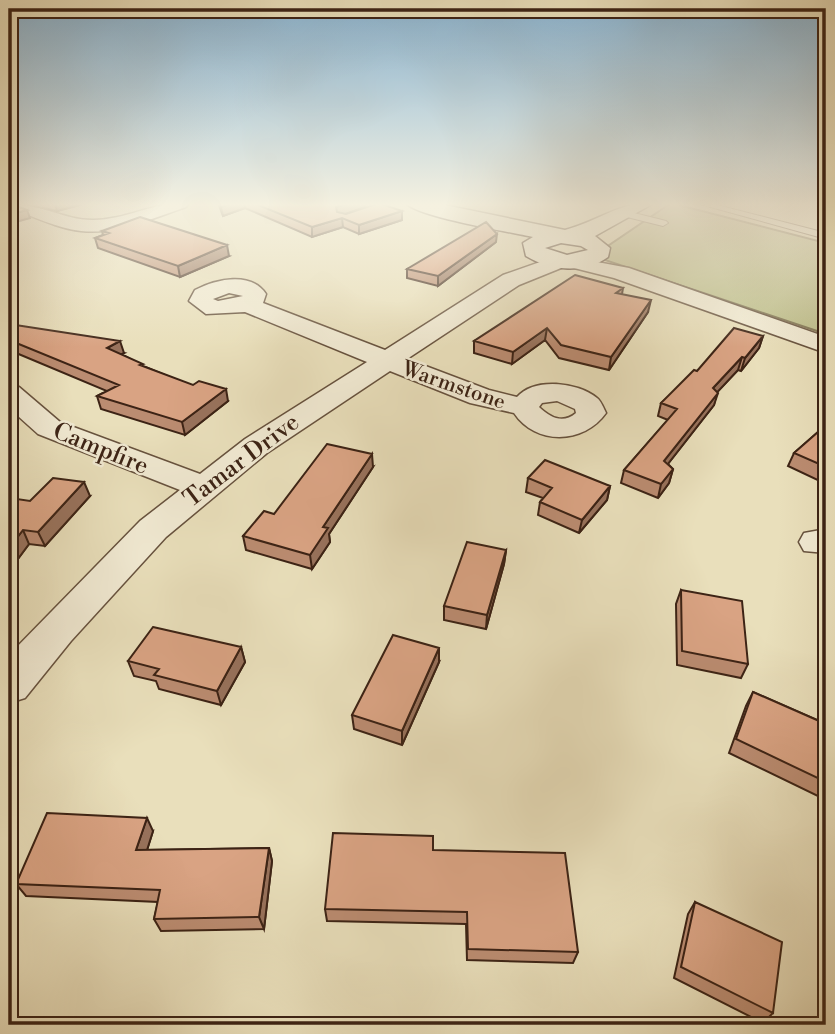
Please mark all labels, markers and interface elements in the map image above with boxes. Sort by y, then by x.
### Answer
street label: Warmstone [398,356,509,416]
street label: Tamar Drive [178,408,305,514]
street label: Campfire [49,416,153,482]

